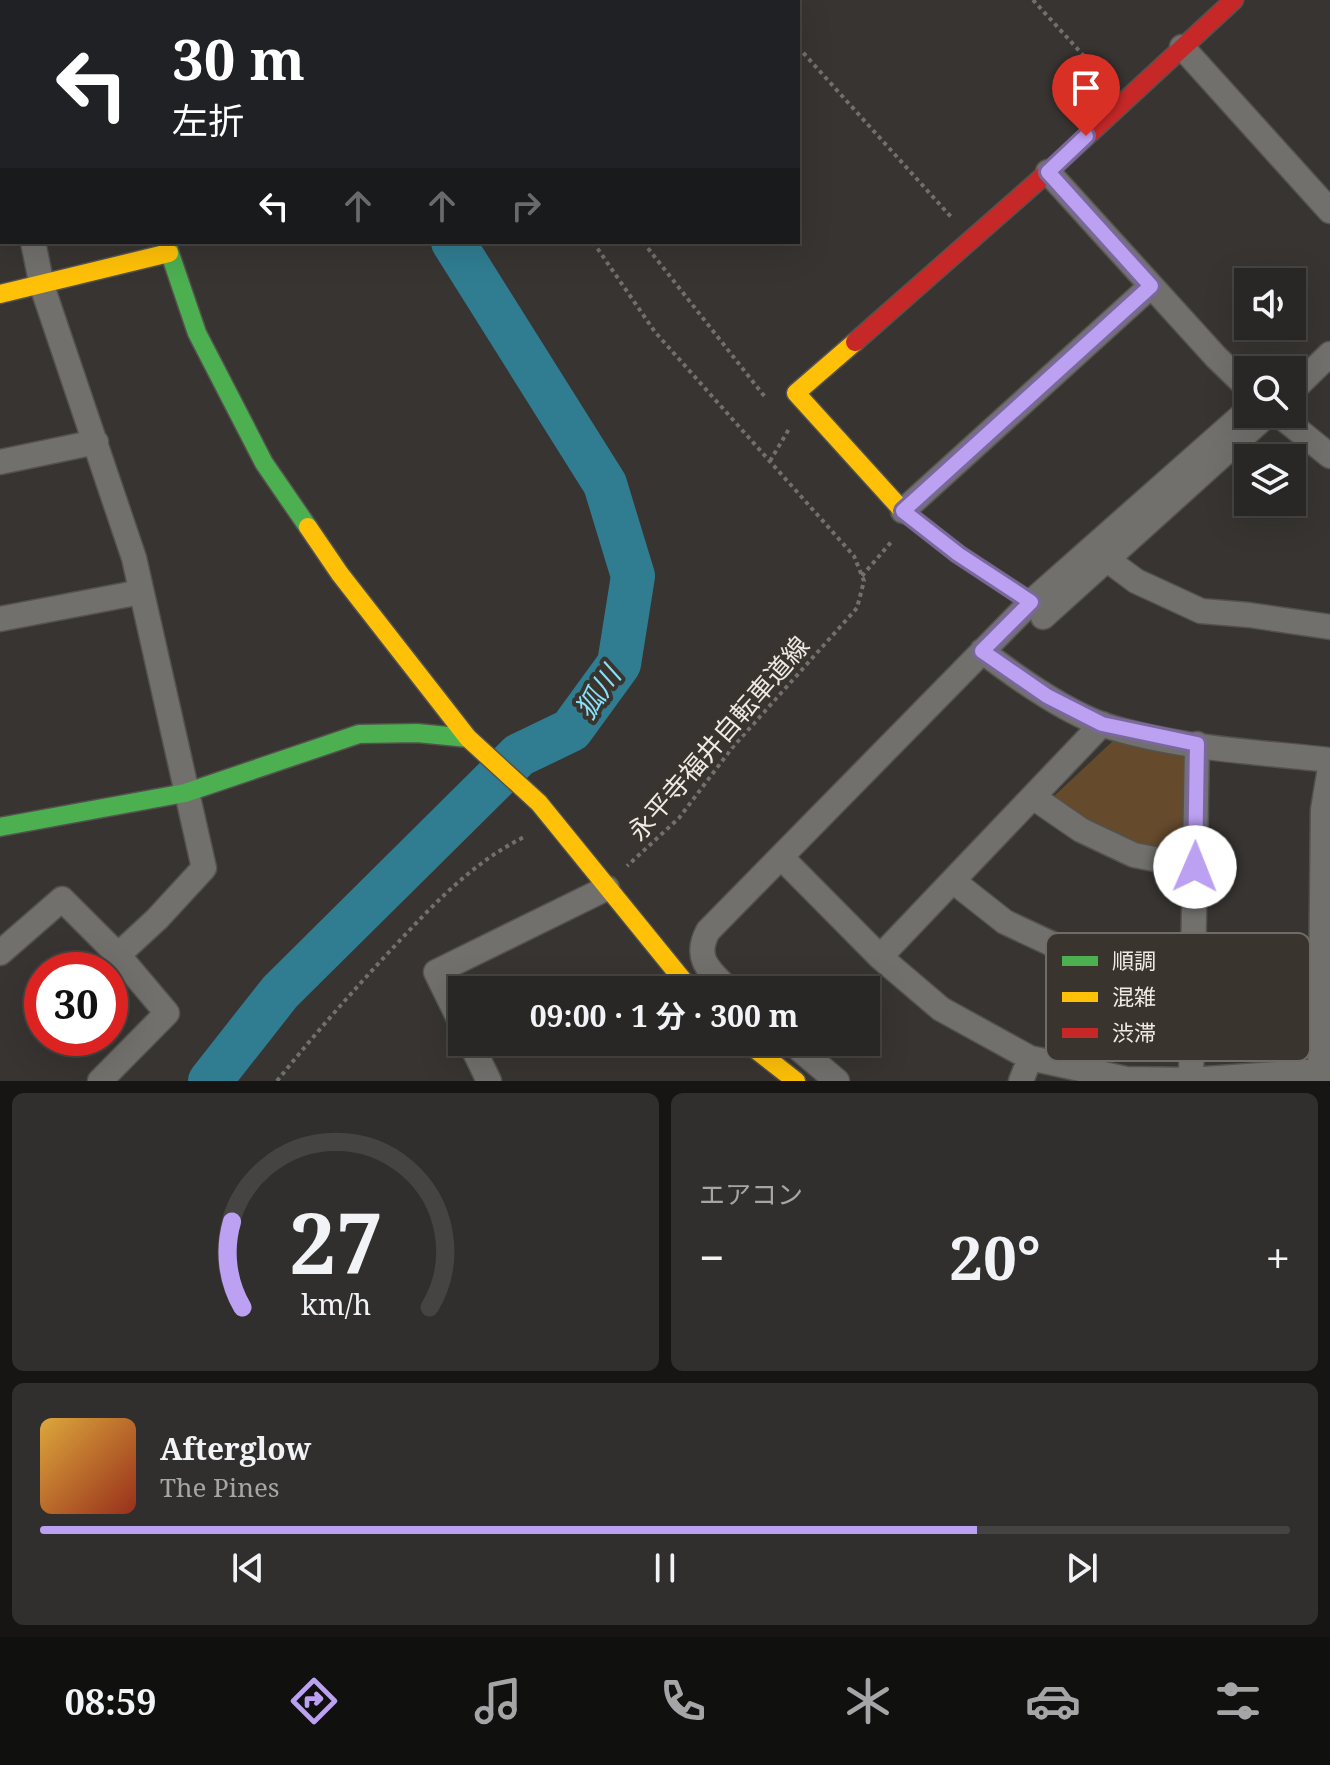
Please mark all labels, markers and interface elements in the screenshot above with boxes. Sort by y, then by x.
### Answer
text: 30 m [172,20,305,96]
icon: left [40,32,144,136]
pin [1052,54,1120,136]
icon: arrive [1064,66,1108,110]
text: 左折 [172,96,244,145]
icon: left [252,184,296,228]
icon: ahead [336,184,380,228]
icon: ahead [420,184,464,228]
icon: right [504,184,548,228]
map controls [1234,268,1306,516]
button: sound [1234,268,1306,340]
button: search [1234,356,1306,428]
button: layers [1234,444,1306,516]
street label: 永平寺福井自転車道線 [619,628,817,848]
water label: 狐川 [566,656,630,726]
position arrow [1153,825,1237,909]
legend [1046,933,1310,1061]
text: 順調 [1112,945,1156,975]
speed limit sign: 30 [24,952,128,1056]
text: 混雑 [1112,981,1156,1011]
text: 09:00 · 1 分 · 300 m [530,995,798,1036]
text: 渋滞 [1112,1017,1156,1047]
text: エアコン [699,1176,803,1212]
text: 27 [288,1185,383,1298]
text: 20° [949,1216,1041,1298]
text: − [699,1227,724,1287]
text: + [1265,1227,1290,1287]
text: km/h [300,1284,371,1323]
text: Afterglow [160,1428,311,1469]
text: The Pines [160,1469,280,1505]
icon: previous [226,1546,270,1590]
icon: pause [643,1546,687,1590]
icon: next [1060,1546,1104,1590]
icon: directions [286,1673,342,1729]
icon: music [470,1673,526,1729]
icon: phone [655,1673,711,1729]
icon: climate [840,1673,896,1729]
icon: car [1025,1673,1081,1729]
icon: filters [1210,1673,1266,1729]
text: 08:59 [64,1677,157,1726]

